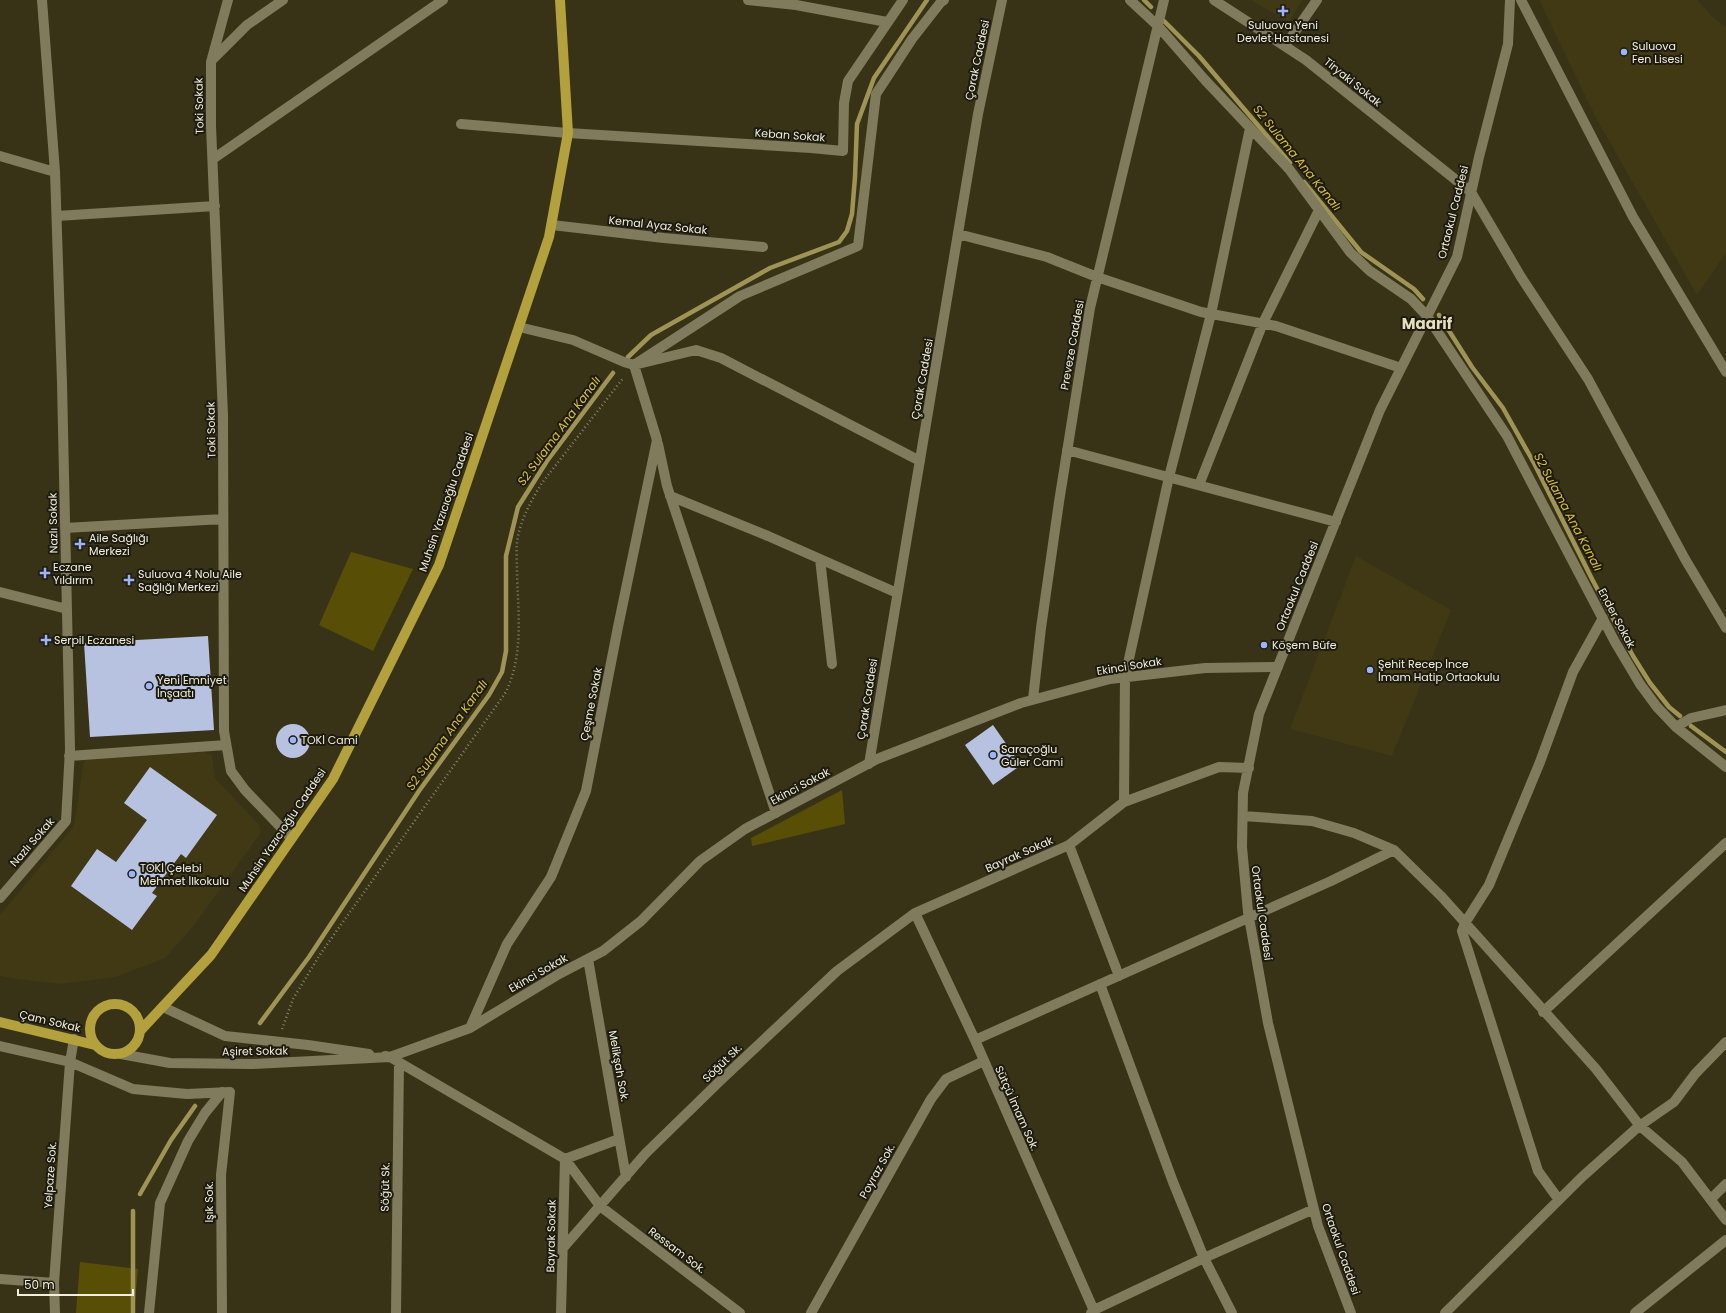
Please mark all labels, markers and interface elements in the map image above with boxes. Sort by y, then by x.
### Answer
marker: Suluova Yeni Devlet Hastanesi [1277,5,1289,17]
place label: Suluova Yeni Devlet Hastanesi [1237,17,1329,46]
street label: Çorak Caddesi [961,18,993,102]
place label: Suluova Fen Lisesi [1632,38,1683,67]
marker: Suluova Fen Lisesi [1619,47,1629,57]
street label: Tiryaki Sokak [1321,54,1385,110]
street label: Toki Sokak [191,77,207,134]
water label: S2 Sulama Ana Kanalı [1249,101,1345,214]
street label: Keban Sokak [754,125,826,145]
street label: Ortaokul Caddesi [1434,163,1472,260]
street label: Kemal Ayaz Sokak [608,212,708,238]
street label: Preveze Caddesi [1056,298,1088,391]
district label: Maarif [1402,313,1453,334]
street label: Çorak Caddesi [907,337,937,421]
water label: S2 Sulama Ana Kanalı [513,372,604,489]
street label: Toki Sokak [203,401,219,458]
street label: Muhsin Yazıcıoğlu Caddesi [415,430,477,574]
water label: S2 Sulama Ana Kanalı [1530,450,1607,574]
street label: Nazlı Sokak [44,492,62,554]
place label: Aile Sağlığı Merkezi [89,530,148,559]
marker: Aile Sağlığı Merkezi [74,538,86,550]
street label: Ortaokul Caddesi [1272,538,1322,633]
place label: Eczane Yıldırım [53,559,93,588]
place label: Suluova 4 Nolu Aile Sağlığı Merkezi [138,566,242,595]
marker: Eczane Yıldırım [40,568,50,578]
marker: Suluova 4 Nolu Aile Sağlığı Merkezi [123,574,135,586]
street label: Ender Sokak [1594,585,1640,651]
place label: Serpil Eczanesi [54,632,135,648]
marker: Serpil Eczanesi [41,635,51,645]
place label: Köşem Büfe [1272,637,1337,653]
marker: Köşem Büfe [1259,640,1269,650]
street label: Ekinci Sokak [1095,653,1163,679]
place label: Şehit Recep İnce İmam Hatip Ortaokulu [1378,656,1500,685]
street label: Çorak Caddesi [853,657,881,741]
marker: Şehit Recep İnce İmam Hatip Ortaokulu [1365,665,1375,675]
street label: Çeşme Sokak [576,666,606,742]
place label: Yeni Emniyet İnşaatı [157,672,227,701]
water label: S2 Sulama Ana Kanalı [402,676,491,794]
marker: Yeni Emniyet İnşaatı [144,681,154,691]
place label: TOKİ Cami [301,732,358,748]
marker: TOKİ Cami [288,735,298,745]
place label: Saraçoğlu Güler Cami [1001,741,1063,770]
marker: Saraçoğlu Güler Cami [988,750,998,760]
street label: Ekinci Sokak [767,763,833,808]
street label: Muhsin Yazıcıoğlu Caddesi [235,765,330,895]
street label: Nazlı Sokak [6,814,58,870]
street label: Bayrak Sokak [983,832,1056,876]
place label: TOKİ Çelebi Mehmet İlkokulu [140,860,229,889]
street label: Ortaokul Caddesi [1247,865,1277,962]
marker: TOKİ Çelebi Mehmet İlkokulu [127,869,137,879]
street label: Ekinci Sokak [506,949,571,996]
street label: Çam Sokak [18,1006,83,1036]
street label: Melikşah Sok. [605,1029,633,1103]
street label: Söğüt Sk. [699,1040,745,1086]
street label: Aşiret Sokak [222,1042,288,1060]
street label: Sütçü İmam Sok. [991,1063,1043,1153]
street label: Yelpaze Sok. [40,1141,60,1209]
street label: Poyraz Sok. [855,1141,899,1201]
street label: Söğüt Sk. [377,1162,393,1212]
street label: Işık Sok. [201,1181,217,1223]
street label: Bayrak Sokak [542,1199,560,1273]
street label: Ortaokul Caddesi [1318,1201,1364,1297]
street label: Ressam Sok. [645,1223,709,1277]
scale bar [18,1271,133,1297]
text: 50 m [24,1276,55,1293]

